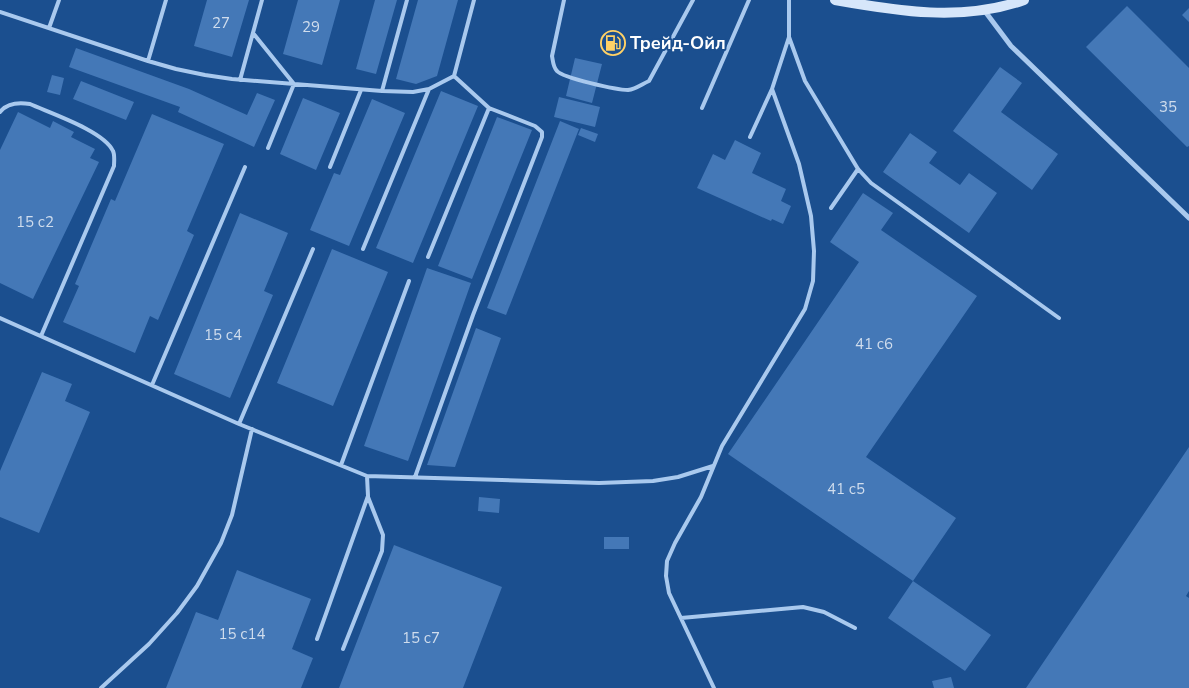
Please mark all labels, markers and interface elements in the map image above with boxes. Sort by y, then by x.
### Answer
house number: 27 [212,13,230,33]
house number: 29 [302,17,320,37]
fuel station icon: Трейд-Ойл [600,30,626,56]
place label: Трейд-Ойл [630,31,726,55]
house number: 35 [1159,97,1177,117]
house number: 15 с2 [16,212,54,232]
house number: 15 с4 [204,325,242,345]
house number: 41 с6 [855,334,893,354]
house number: 41 с5 [827,479,865,499]
house number: 15 с14 [219,624,265,644]
house number: 15 с7 [402,628,440,648]

